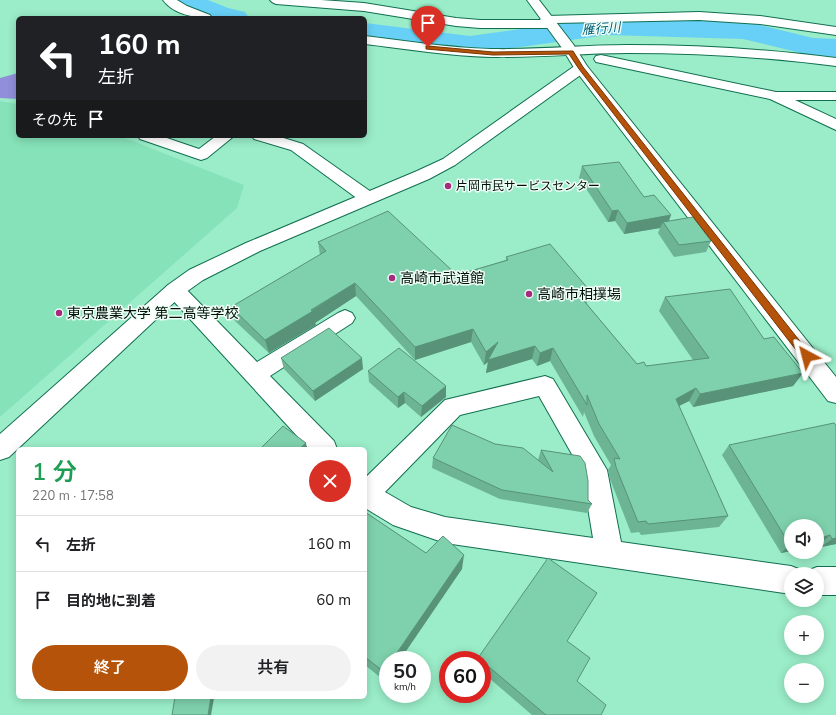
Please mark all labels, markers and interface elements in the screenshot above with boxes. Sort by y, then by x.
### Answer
pin [411,6,445,47]
icon: arrive [417,12,439,34]
water label: 雁行川 [581,19,623,39]
text: 160 m [98,26,181,64]
icon: left [32,32,84,84]
text: 左折 [98,65,134,89]
icon: arrive [85,108,107,130]
text: その先 [32,110,77,130]
place label: 片岡市民サービスセンター [456,178,600,194]
marker: 片岡市民サービスセンター [443,181,453,191]
place label: 高崎市武道館 [400,269,484,288]
marker: 高崎市武道館 [387,273,397,283]
place label: 高崎市相撲場 [537,285,621,304]
marker: 高崎市相撲場 [524,289,534,299]
place label: 東京農業大学 第二高等学校 [67,304,239,323]
marker: 東京農業大学 第二高等学校 [54,308,64,318]
position arrow [786,335,828,377]
text: 1 分 [32,456,77,488]
button: close [309,460,351,502]
text: 220 m · 17:58 [32,487,114,505]
map controls [784,519,824,703]
button: sound [784,519,824,559]
icon: left [32,533,54,555]
text: 160 m [307,534,351,554]
text: 左折 [66,535,96,555]
button: layers [784,567,824,607]
icon: arrive [32,589,54,611]
text: 60 m [316,590,351,610]
text: 目的地に到着 [66,591,156,611]
button: + [784,615,824,655]
button: 終了 [32,645,188,691]
button: 共有 [196,645,351,691]
speed limit sign: 60 [439,651,491,703]
text: 50 [393,658,417,685]
button: − [784,663,824,703]
text: km/h [394,680,416,694]

